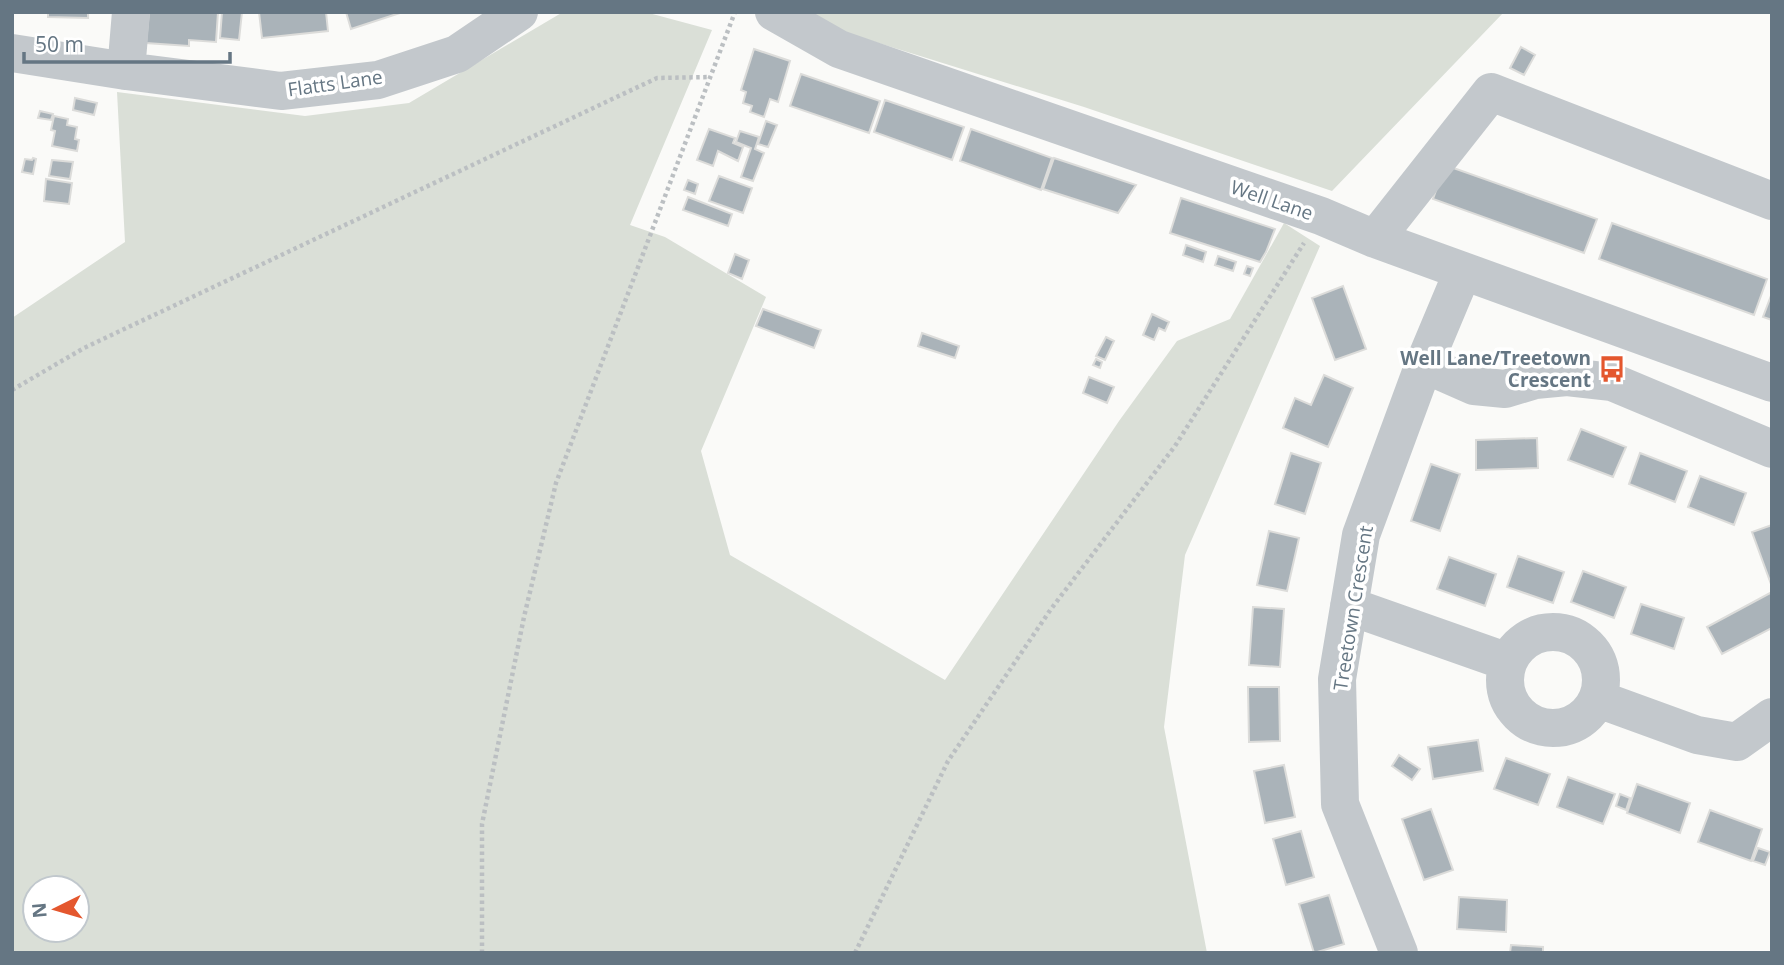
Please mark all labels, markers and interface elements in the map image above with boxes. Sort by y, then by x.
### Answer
scale bar [24,21,231,65]
text: 50 m [35,30,84,58]
street label: Flatts Lane [286,63,384,103]
street label: Well Lane [1227,174,1317,226]
place label: Well Lane/Treetown Crescent [1400,345,1591,393]
bus stop icon: Well Lane/Treetown Crescent [1597,354,1627,384]
street label: Treetown Crescent [1327,523,1379,692]
north arrow [21,874,91,944]
text: N [25,902,53,919]

